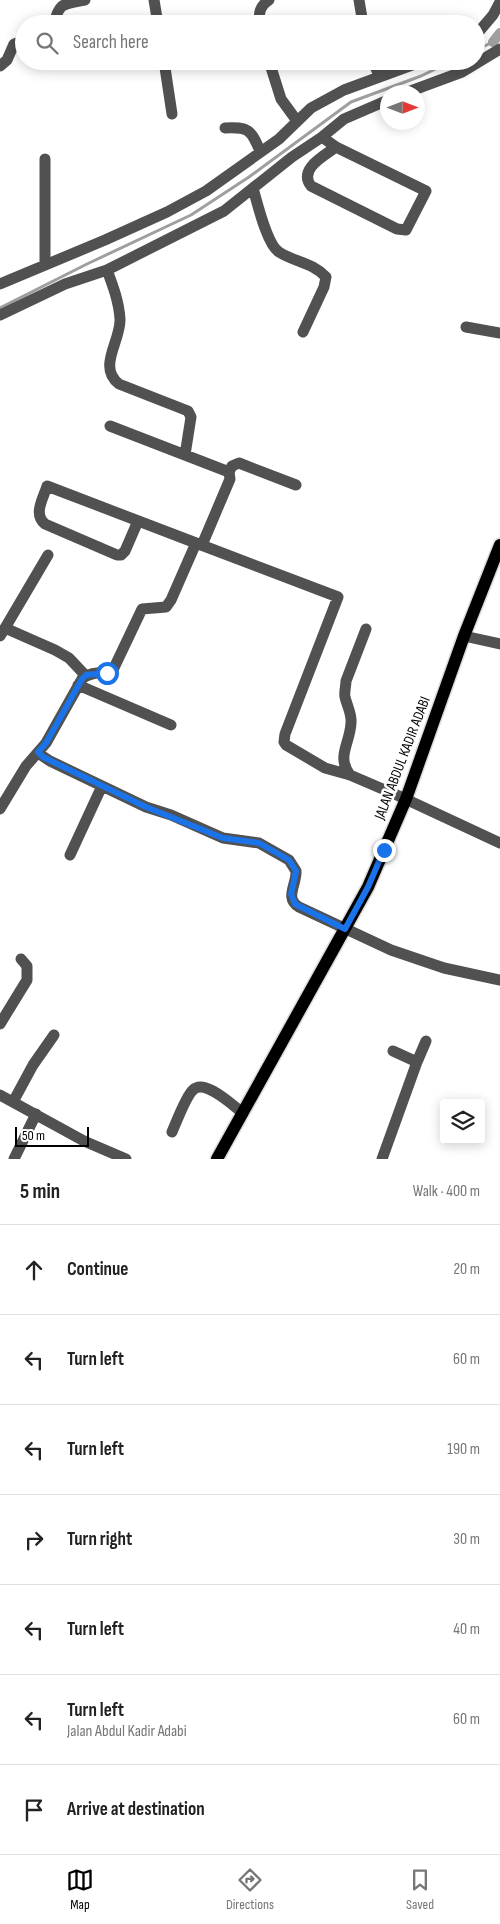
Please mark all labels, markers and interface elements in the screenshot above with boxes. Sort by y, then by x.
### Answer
search box [15,15,485,70]
icon: search [33,29,61,57]
text: Search here [73,31,149,54]
north arrow [380,85,425,130]
route start [96,662,119,685]
street label: JALAN ABDUL KADIR ADABI [370,694,435,823]
route end [373,839,396,862]
map controls [440,1099,485,1144]
button: layers [440,1099,485,1144]
scale bar [15,1124,89,1147]
text: 50 m [22,1127,45,1144]
text: 5 min [20,1179,60,1204]
text: Walk · 400 m [413,1182,480,1201]
icon: ahead [20,1256,48,1284]
text: Continue [67,1258,128,1281]
text: 20 m [453,1260,480,1279]
icon: left [20,1346,48,1374]
text: Turn left [67,1348,124,1371]
text: 60 m [453,1350,480,1369]
icon: left [20,1436,48,1464]
text: Turn left [67,1438,124,1461]
text: 190 m [447,1440,480,1459]
icon: right [20,1526,48,1554]
text: Turn right [67,1528,132,1551]
text: 30 m [453,1530,480,1549]
icon: left [20,1616,48,1644]
text: Turn left [67,1618,124,1641]
text: 40 m [453,1620,480,1639]
text: Turn left [67,1699,124,1722]
icon: left [20,1706,48,1734]
text: 60 m [453,1710,480,1729]
text: Jalan Abdul Kadir Adabi [67,1722,187,1741]
icon: arrive [20,1796,48,1824]
text: Arrive at destination [67,1798,205,1821]
tab: Map [66,1866,94,1913]
tab: Directions [226,1866,274,1913]
tab: Saved [406,1866,434,1913]

